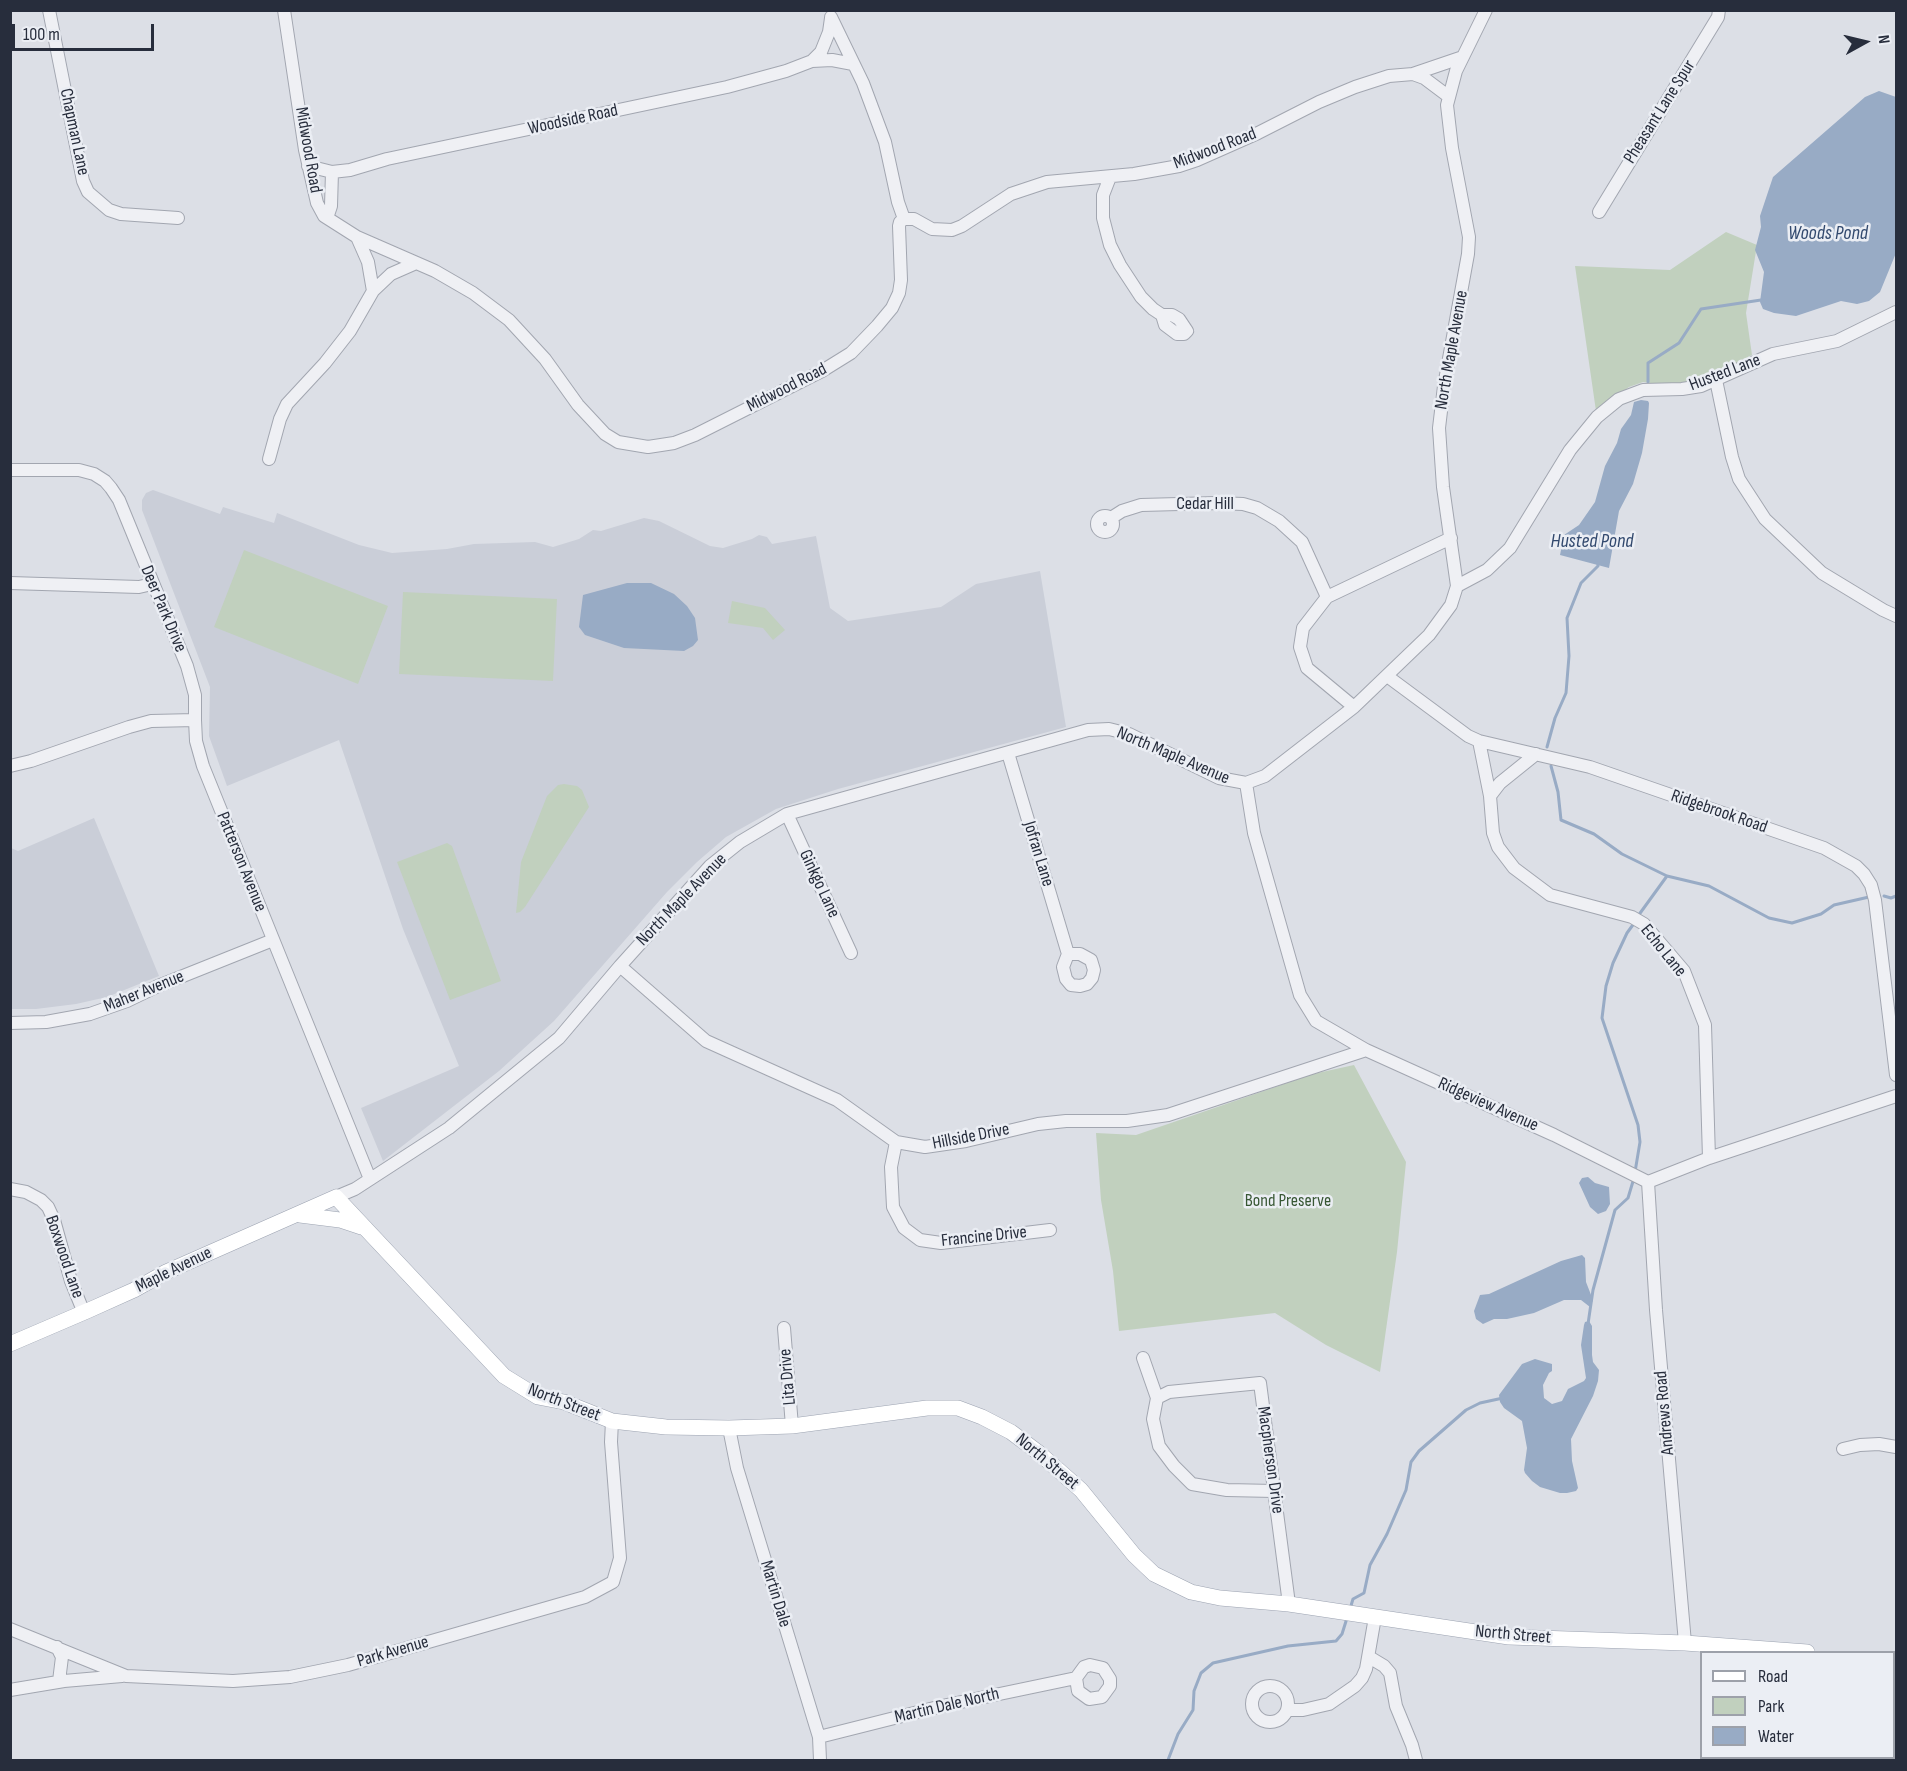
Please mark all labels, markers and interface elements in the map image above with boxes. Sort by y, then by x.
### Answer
scale bar [15,12,158,50]
north arrow [1835,12,1895,72]
text: 100 m [23,24,60,45]
text: N [1873,34,1893,45]
street label: Pheasant Lane Spur [1620,56,1700,168]
street label: Chapman Lane [54,87,94,177]
street label: Woodside Road [526,100,620,140]
street label: Midwood Road [290,105,326,195]
street label: Midwood Road [1171,123,1259,175]
water label: Woods Pond [1788,222,1868,246]
street label: North Maple Avenue [1431,289,1473,411]
street label: Husted Lane [1686,350,1764,396]
street label: Midwood Road [743,359,831,417]
street label: Cedar Hill [1176,493,1234,515]
water label: Husted Pond [1550,530,1634,554]
street label: Deer Park Drive [135,562,191,656]
street label: North Maple Avenue [1113,722,1233,790]
street label: Ridgebrook Road [1668,785,1770,839]
street label: Patterson Avenue [211,809,271,915]
street label: Jofran Lane [1018,819,1058,889]
street label: Ginkgo Lane [794,847,844,921]
street label: North Maple Avenue [632,849,732,951]
street label: Echo Lane [1635,920,1691,982]
street label: Maher Avenue [101,966,187,1018]
street label: Ridgeview Avenue [1434,1073,1542,1137]
street label: Hillside Drive [931,1119,1011,1155]
park label: Bond Preserve [1245,1190,1331,1212]
street label: Boxwood Lane [40,1213,88,1301]
street label: Francine Drive [940,1222,1028,1252]
street label: Maple Avenue [132,1242,216,1298]
street label: Lita Drive [775,1348,801,1406]
street label: Andrews Road [1651,1370,1679,1456]
street label: North Street [525,1379,603,1427]
street label: Macpherson Drive [1252,1405,1288,1515]
street label: North Street [1011,1429,1083,1495]
street label: Martin Dale [755,1558,795,1630]
street label: North Street [1474,1621,1552,1649]
street label: Park Avenue [355,1632,431,1672]
legend [1700,1651,1895,1759]
text: Road [1758,1666,1788,1687]
street label: Martin Dale North [893,1683,1001,1729]
text: Park [1758,1696,1784,1717]
text: Water [1758,1726,1794,1747]

